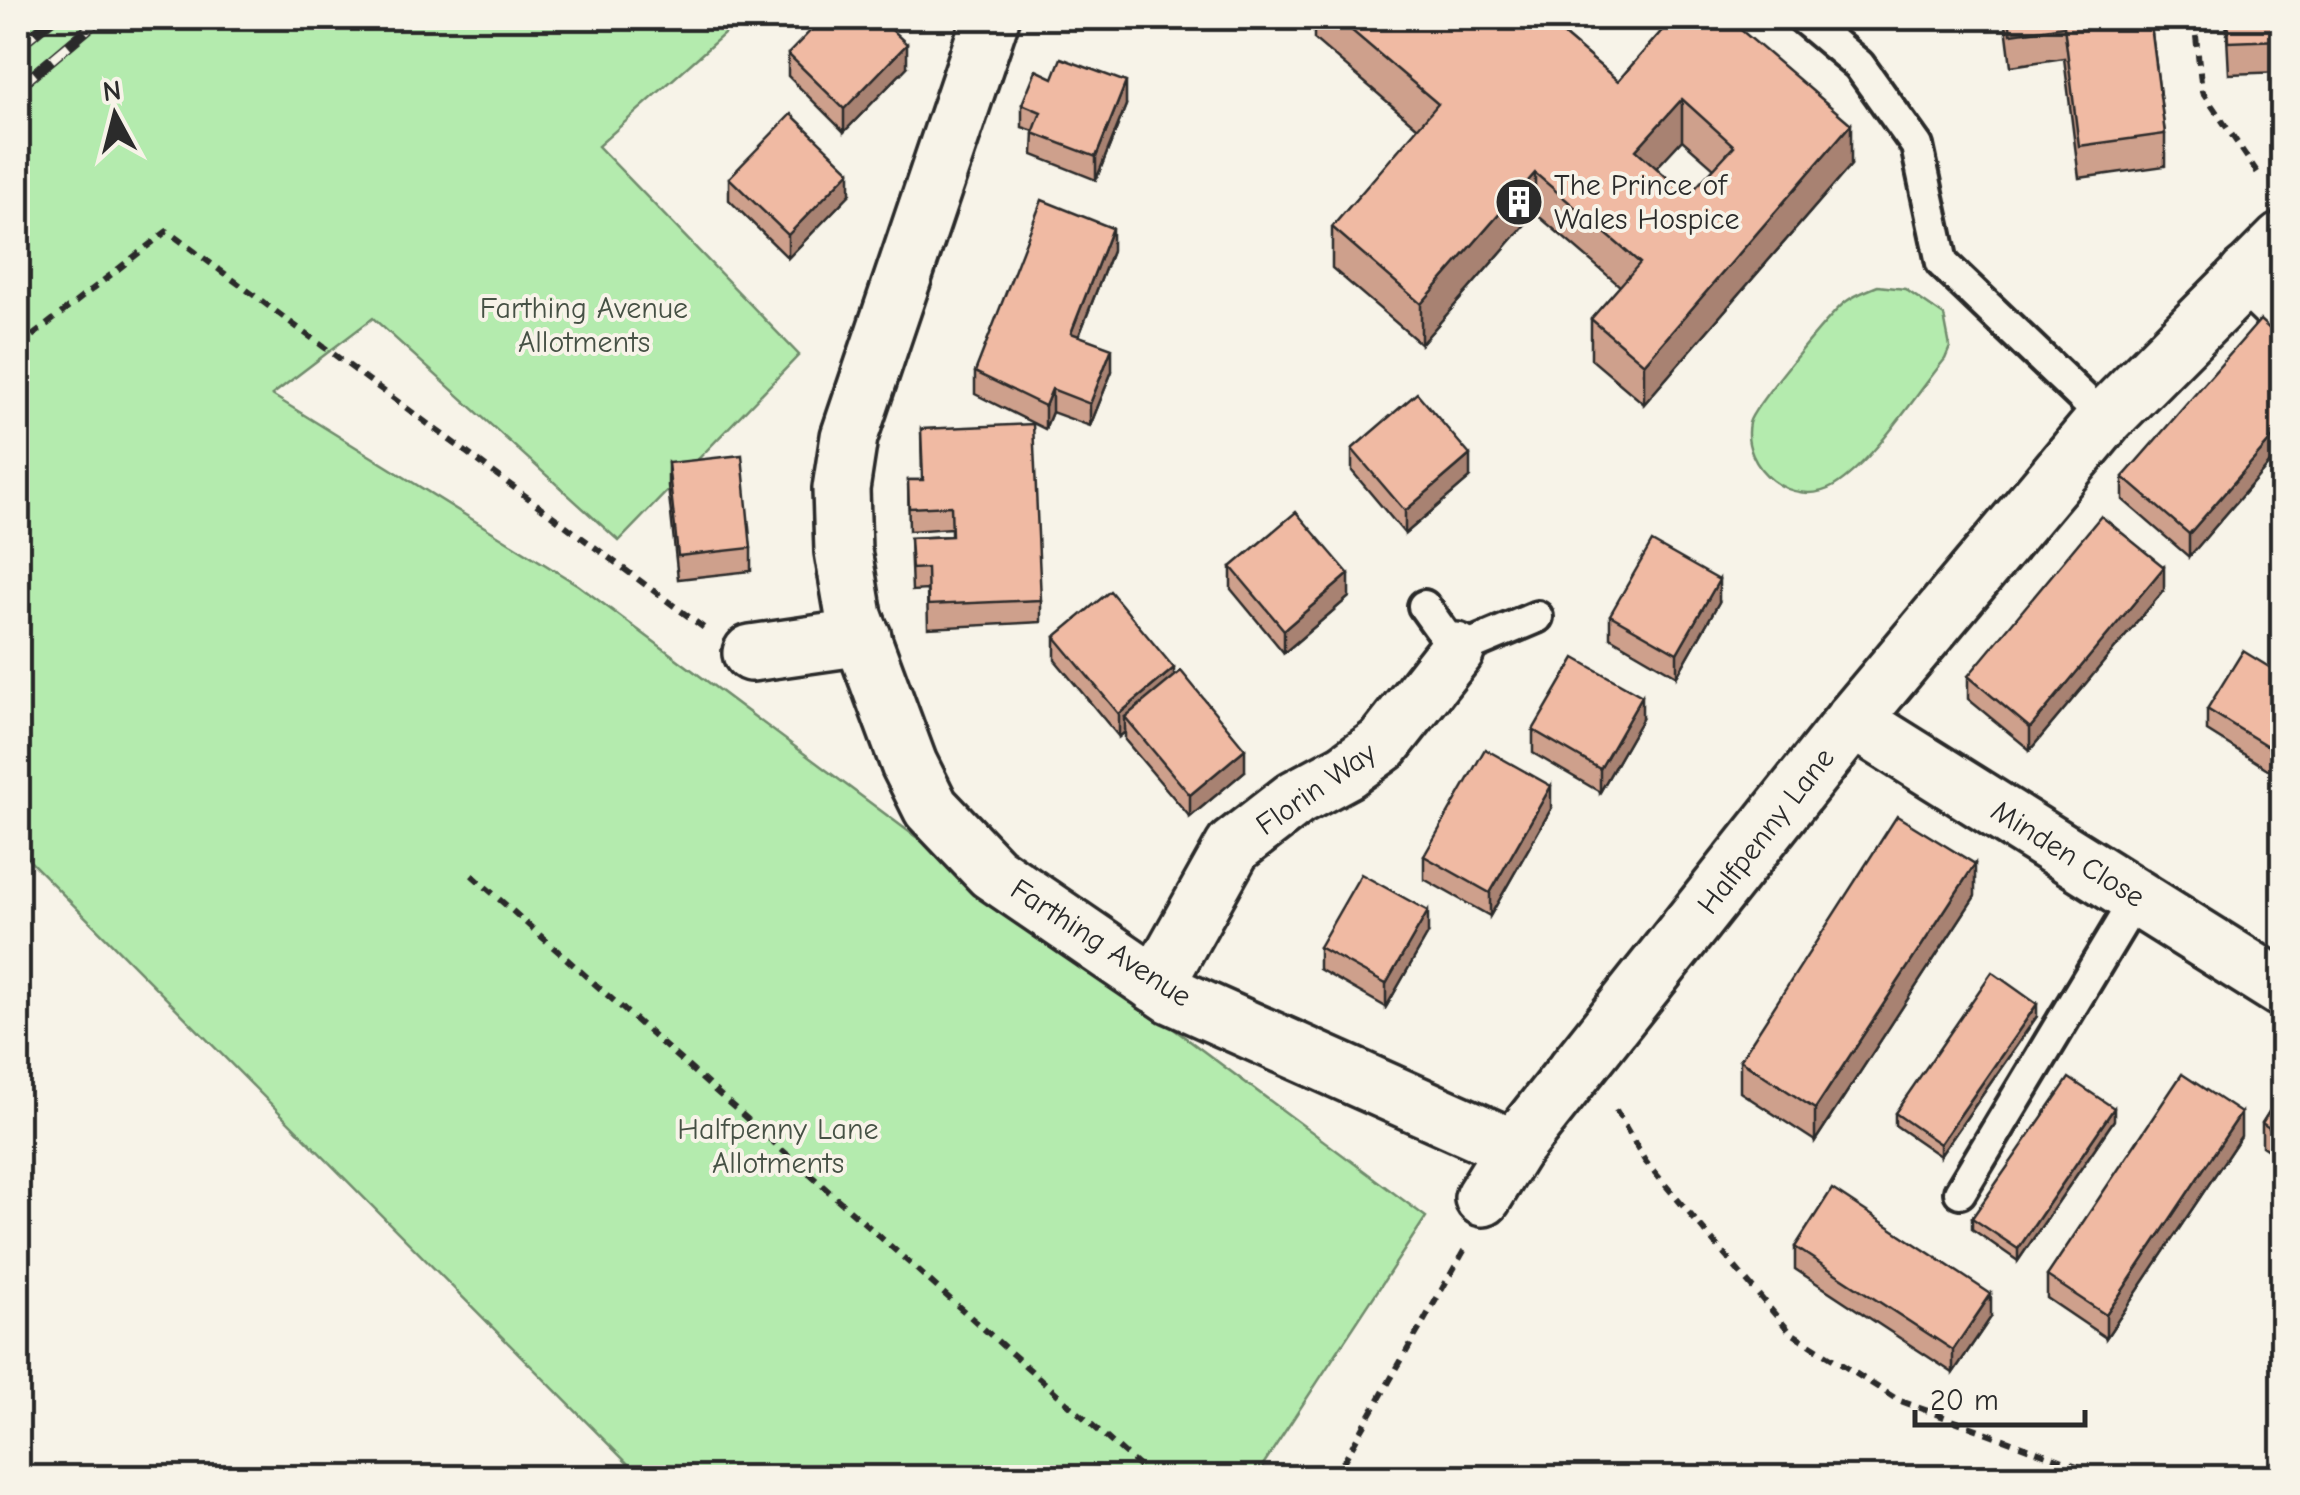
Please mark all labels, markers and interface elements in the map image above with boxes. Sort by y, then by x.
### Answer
north arrow [65,65,165,165]
text: N [101,74,123,108]
place label: The Prince of Wales Hospice [1554,168,1740,237]
building icon: The Prince of Wales Hospice [1493,176,1545,228]
park label: Farthing Avenue Allotments [480,291,688,360]
street label: Florin Way [1249,735,1383,843]
street label: Halfpenny Lane [1690,741,1842,921]
street label: Minden Close [1985,793,2151,915]
street label: Farthing Avenue [1004,872,1198,1014]
park label: Halfpenny Lane Allotments [677,1112,879,1181]
scale bar [1915,1365,2085,1427]
text: 20 m [1930,1383,1999,1418]

